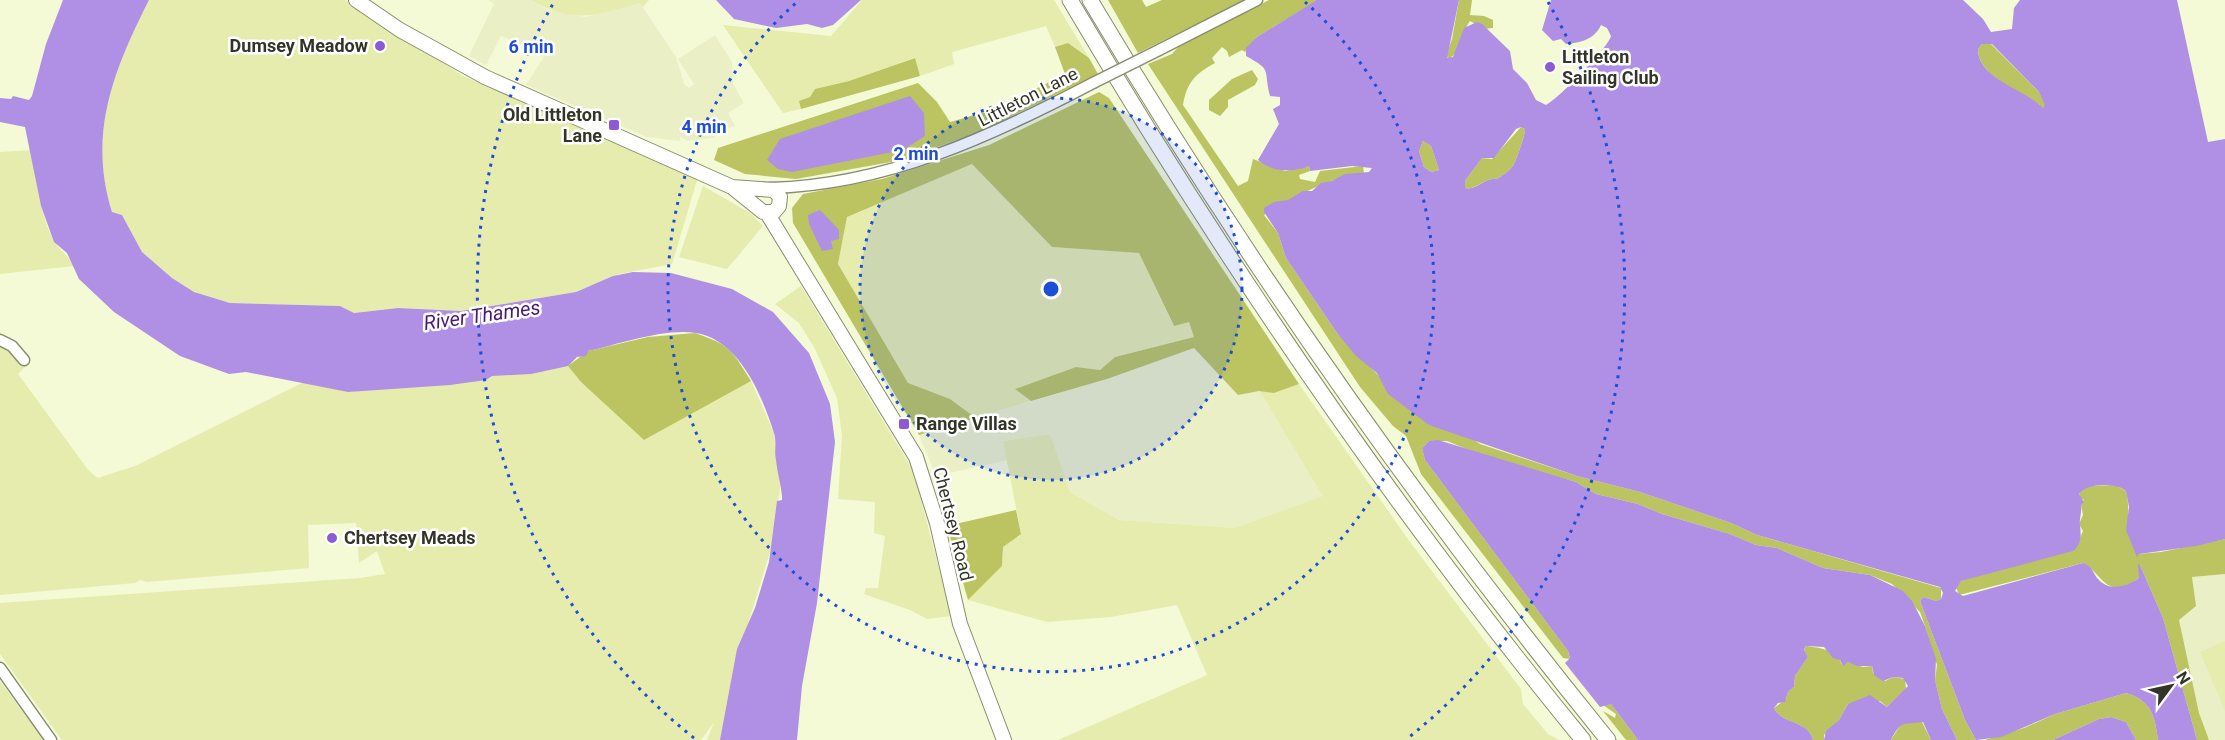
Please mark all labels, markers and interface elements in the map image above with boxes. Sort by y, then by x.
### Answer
place label: Dumsey Meadow [230,35,368,56]
text: 6 min [508,36,554,57]
marker: Dumsey Meadow [373,39,387,53]
place label: Littleton Sailing Club [1562,46,1659,88]
marker: Littleton Sailing Club [1543,60,1557,74]
street label: Littleton Lane [974,62,1081,131]
place label: Old Littleton Lane [503,104,602,146]
text: 4 min [681,116,727,137]
marker: Old Littleton Lane [607,118,621,132]
text: 2 min [893,143,939,164]
centre of rings [1041,279,1061,299]
water label: River Thames [422,295,542,335]
place label: Range Villas [916,413,1017,434]
marker: Range Villas [897,417,911,431]
street label: Chertsey Road [929,465,978,583]
place label: Chertsey Meads [344,527,476,548]
marker: Chertsey Meads [325,531,339,545]
north arrow [2141,656,2201,716]
text: N [2172,668,2194,688]

